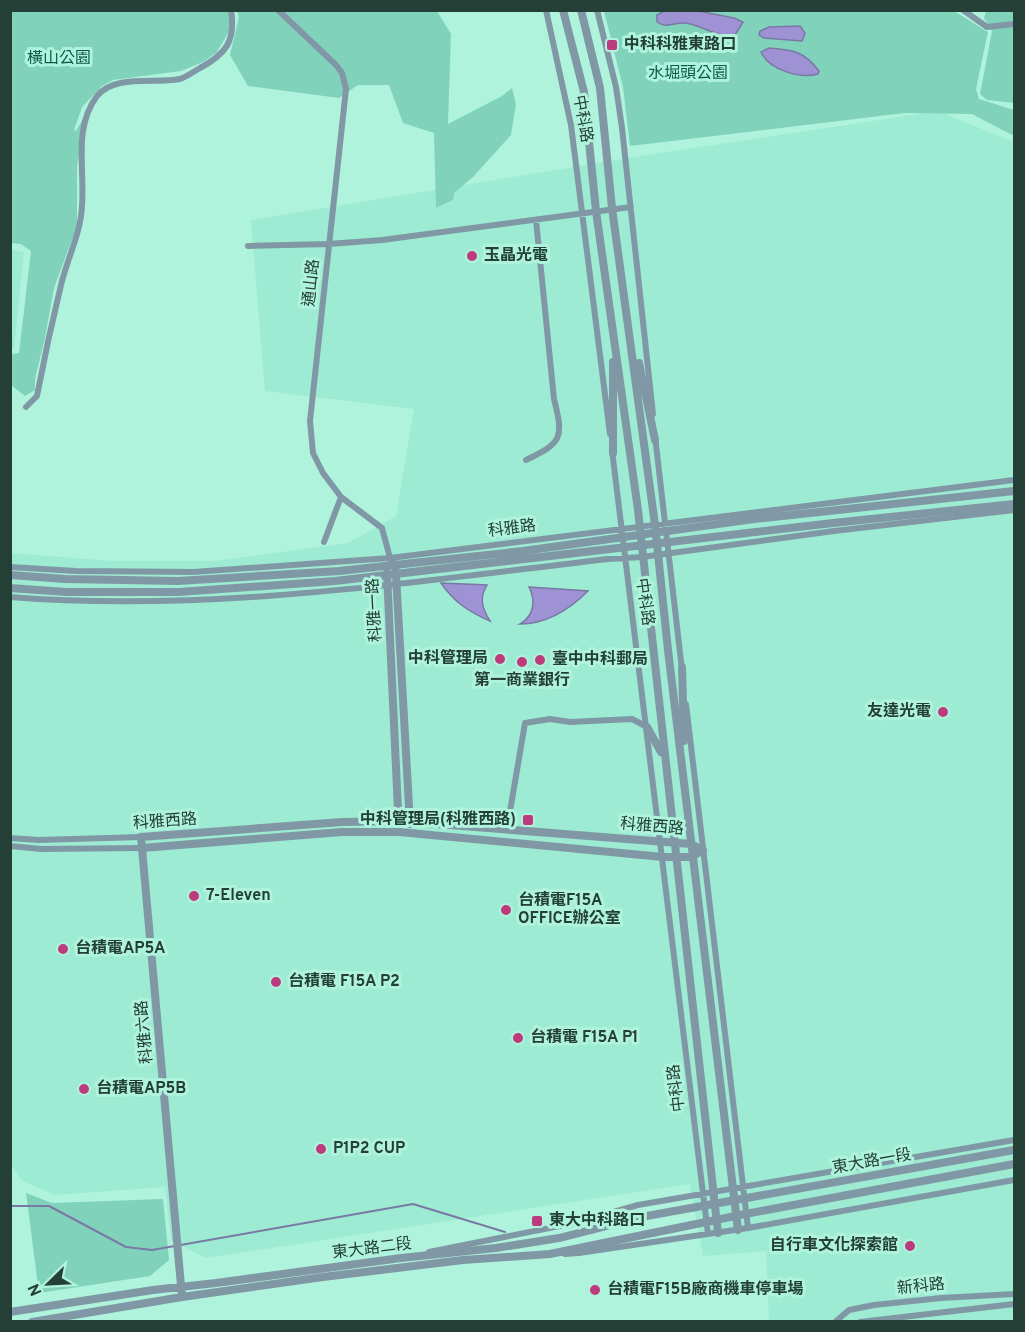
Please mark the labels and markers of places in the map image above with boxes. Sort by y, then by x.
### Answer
place label: 中科科雅東路口 [624,35,736,55]
marker: 中科科雅東路口 [605,38,619,52]
place label: 玉晶光電 [484,246,548,266]
marker: 玉晶光電 [465,249,479,263]
place label: 中科管理局 [408,648,488,669]
place label: 臺中中科郵局 [552,650,648,670]
marker: 中科管理局 [493,652,507,666]
marker: 臺中中科郵局 [533,653,547,667]
marker: 第一商業銀行 [515,655,529,669]
place label: 第一商業銀行 [474,670,570,691]
place label: 友達光電 [867,702,931,722]
marker: 友達光電 [936,705,950,719]
place label: 中科管理局(科雅西路) [360,809,516,830]
marker: 中科管理局(科雅西路) [521,813,535,827]
place label: 7-Eleven [206,886,271,906]
marker: 7-Eleven [187,889,201,903]
place label: 台積電F15A OFFICE辦公室 [518,891,621,929]
marker: 台積電F15A OFFICE辦公室 [499,903,513,917]
place label: 台積電AP5A [75,939,165,959]
marker: 台積電AP5A [56,942,70,956]
place label: 台積電 F15A P2 [288,972,400,992]
marker: 台積電 F15A P2 [269,975,283,989]
place label: 台積電 F15A P1 [530,1028,639,1048]
marker: 台積電 F15A P1 [511,1031,525,1045]
place label: 台積電AP5B [96,1079,186,1099]
marker: 台積電AP5B [77,1082,91,1096]
place label: P1P2 CUP [333,1139,405,1159]
marker: P1P2 CUP [314,1142,328,1156]
place label: 東大中科路口 [549,1211,645,1231]
marker: 東大中科路口 [530,1214,544,1228]
place label: 自行車文化探索館 [770,1235,898,1256]
marker: 自行車文化探索館 [903,1239,917,1253]
place label: 台積電F15B廠商機車停車場 [607,1280,803,1300]
marker: 台積電F15B廠商機車停車場 [588,1283,602,1297]

